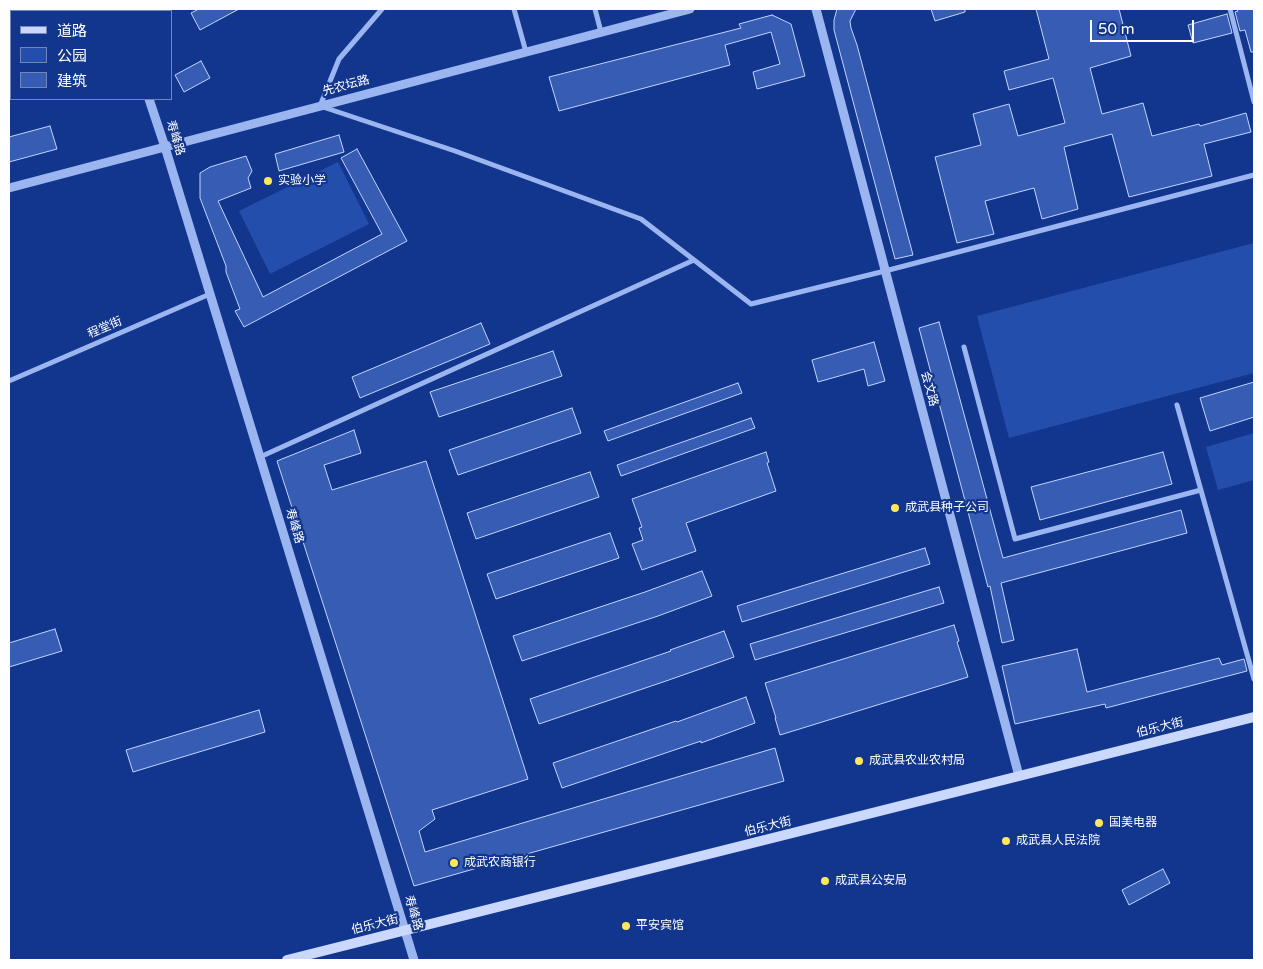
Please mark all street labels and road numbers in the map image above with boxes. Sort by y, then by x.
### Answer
street label: 先农坛路 [321,73,371,99]
street label: 寿峰路 [163,119,187,157]
street label: 程堂街 [86,314,124,342]
street label: 会文路 [917,370,941,408]
street label: 寿峰路 [282,507,306,545]
street label: 伯乐大街 [1135,715,1185,741]
street label: 伯乐大街 [743,814,793,840]
street label: 寿峰路 [401,894,425,932]
street label: 伯乐大街 [350,912,400,938]

